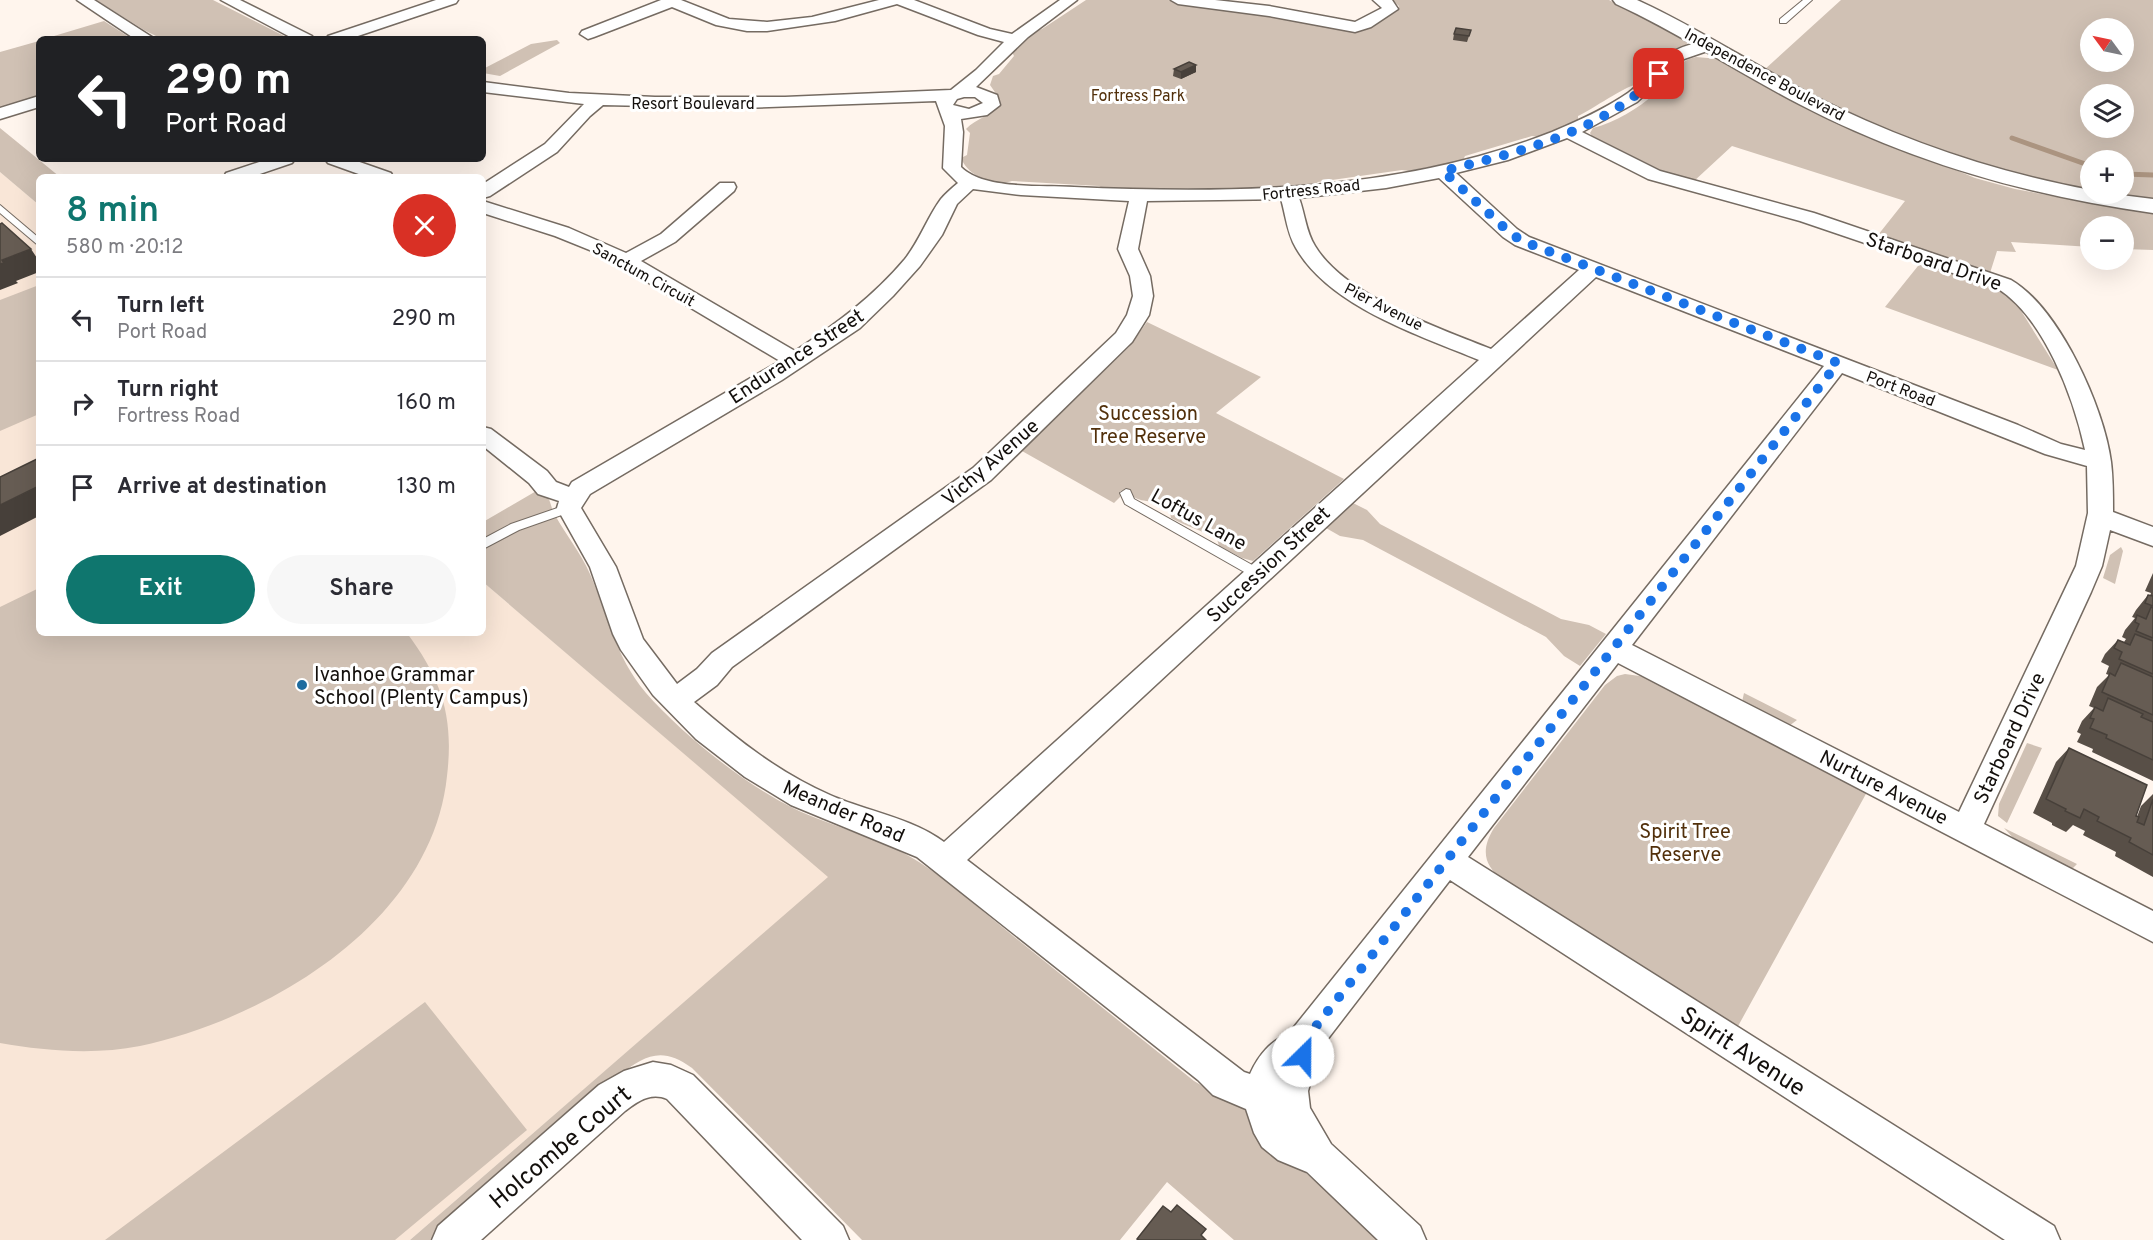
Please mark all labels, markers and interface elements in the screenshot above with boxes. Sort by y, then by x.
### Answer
north arrow [2080,18,2134,72]
map controls [2080,18,2134,270]
street label: Independence Boulevard [1680,25,1848,127]
pin [1633,48,1684,99]
text: 290 m [165,56,292,109]
icon: arrive [1642,57,1675,90]
icon: left [66,60,144,138]
button: layers [2080,84,2134,138]
park label: Fortress Park [1091,87,1185,107]
street label: Resort Boulevard [631,95,755,115]
text: Port Road [165,108,287,142]
button: + [2080,150,2134,204]
street label: Fortress Road [1261,176,1361,206]
text: 8 min [66,189,159,235]
button: close [393,194,456,257]
button: − [2080,216,2134,270]
street label: Starboard Drive [1862,227,2005,298]
text: 580 m · 20:12 [66,235,184,261]
street label: Sanctum Circuit [588,239,698,312]
street label: Pier Avenue [1340,279,1426,336]
text: Turn left [117,293,205,320]
icon: left [66,303,99,336]
street label: Endurance Street [724,304,870,411]
text: 290 m [392,306,456,333]
text: Port Road [117,320,207,346]
street label: Port Road [1863,368,1938,412]
text: Turn right [117,377,219,404]
icon: right [66,387,99,420]
text: 160 m [397,390,456,417]
park label: Succession Tree Reserve [1090,402,1206,451]
text: Fortress Road [117,404,240,430]
street label: Vichy Avenue [937,414,1045,513]
icon: arrive [66,471,99,504]
text: Arrive at destination [117,474,327,501]
text: 130 m [397,474,456,501]
street label: Loftus Lane [1146,484,1251,558]
street label: Succession Street [1202,501,1337,630]
button: Exit [66,555,255,624]
button: Share [267,555,456,624]
place label: Ivanhoe Grammar School (Plenty Campus) [314,663,529,712]
street label: Starboard Drive [1969,669,2053,809]
marker: Ivanhoe Grammar School (Plenty Campus) [295,678,309,692]
street label: Nurture Avenue [1814,745,1952,832]
street label: Meander Road [778,775,908,850]
park label: Spirit Tree Reserve [1639,820,1731,869]
street label: Spirit Avenue [1674,1001,1810,1104]
position arrow [1271,1024,1335,1088]
street label: Holcombe Court [484,1080,638,1217]

